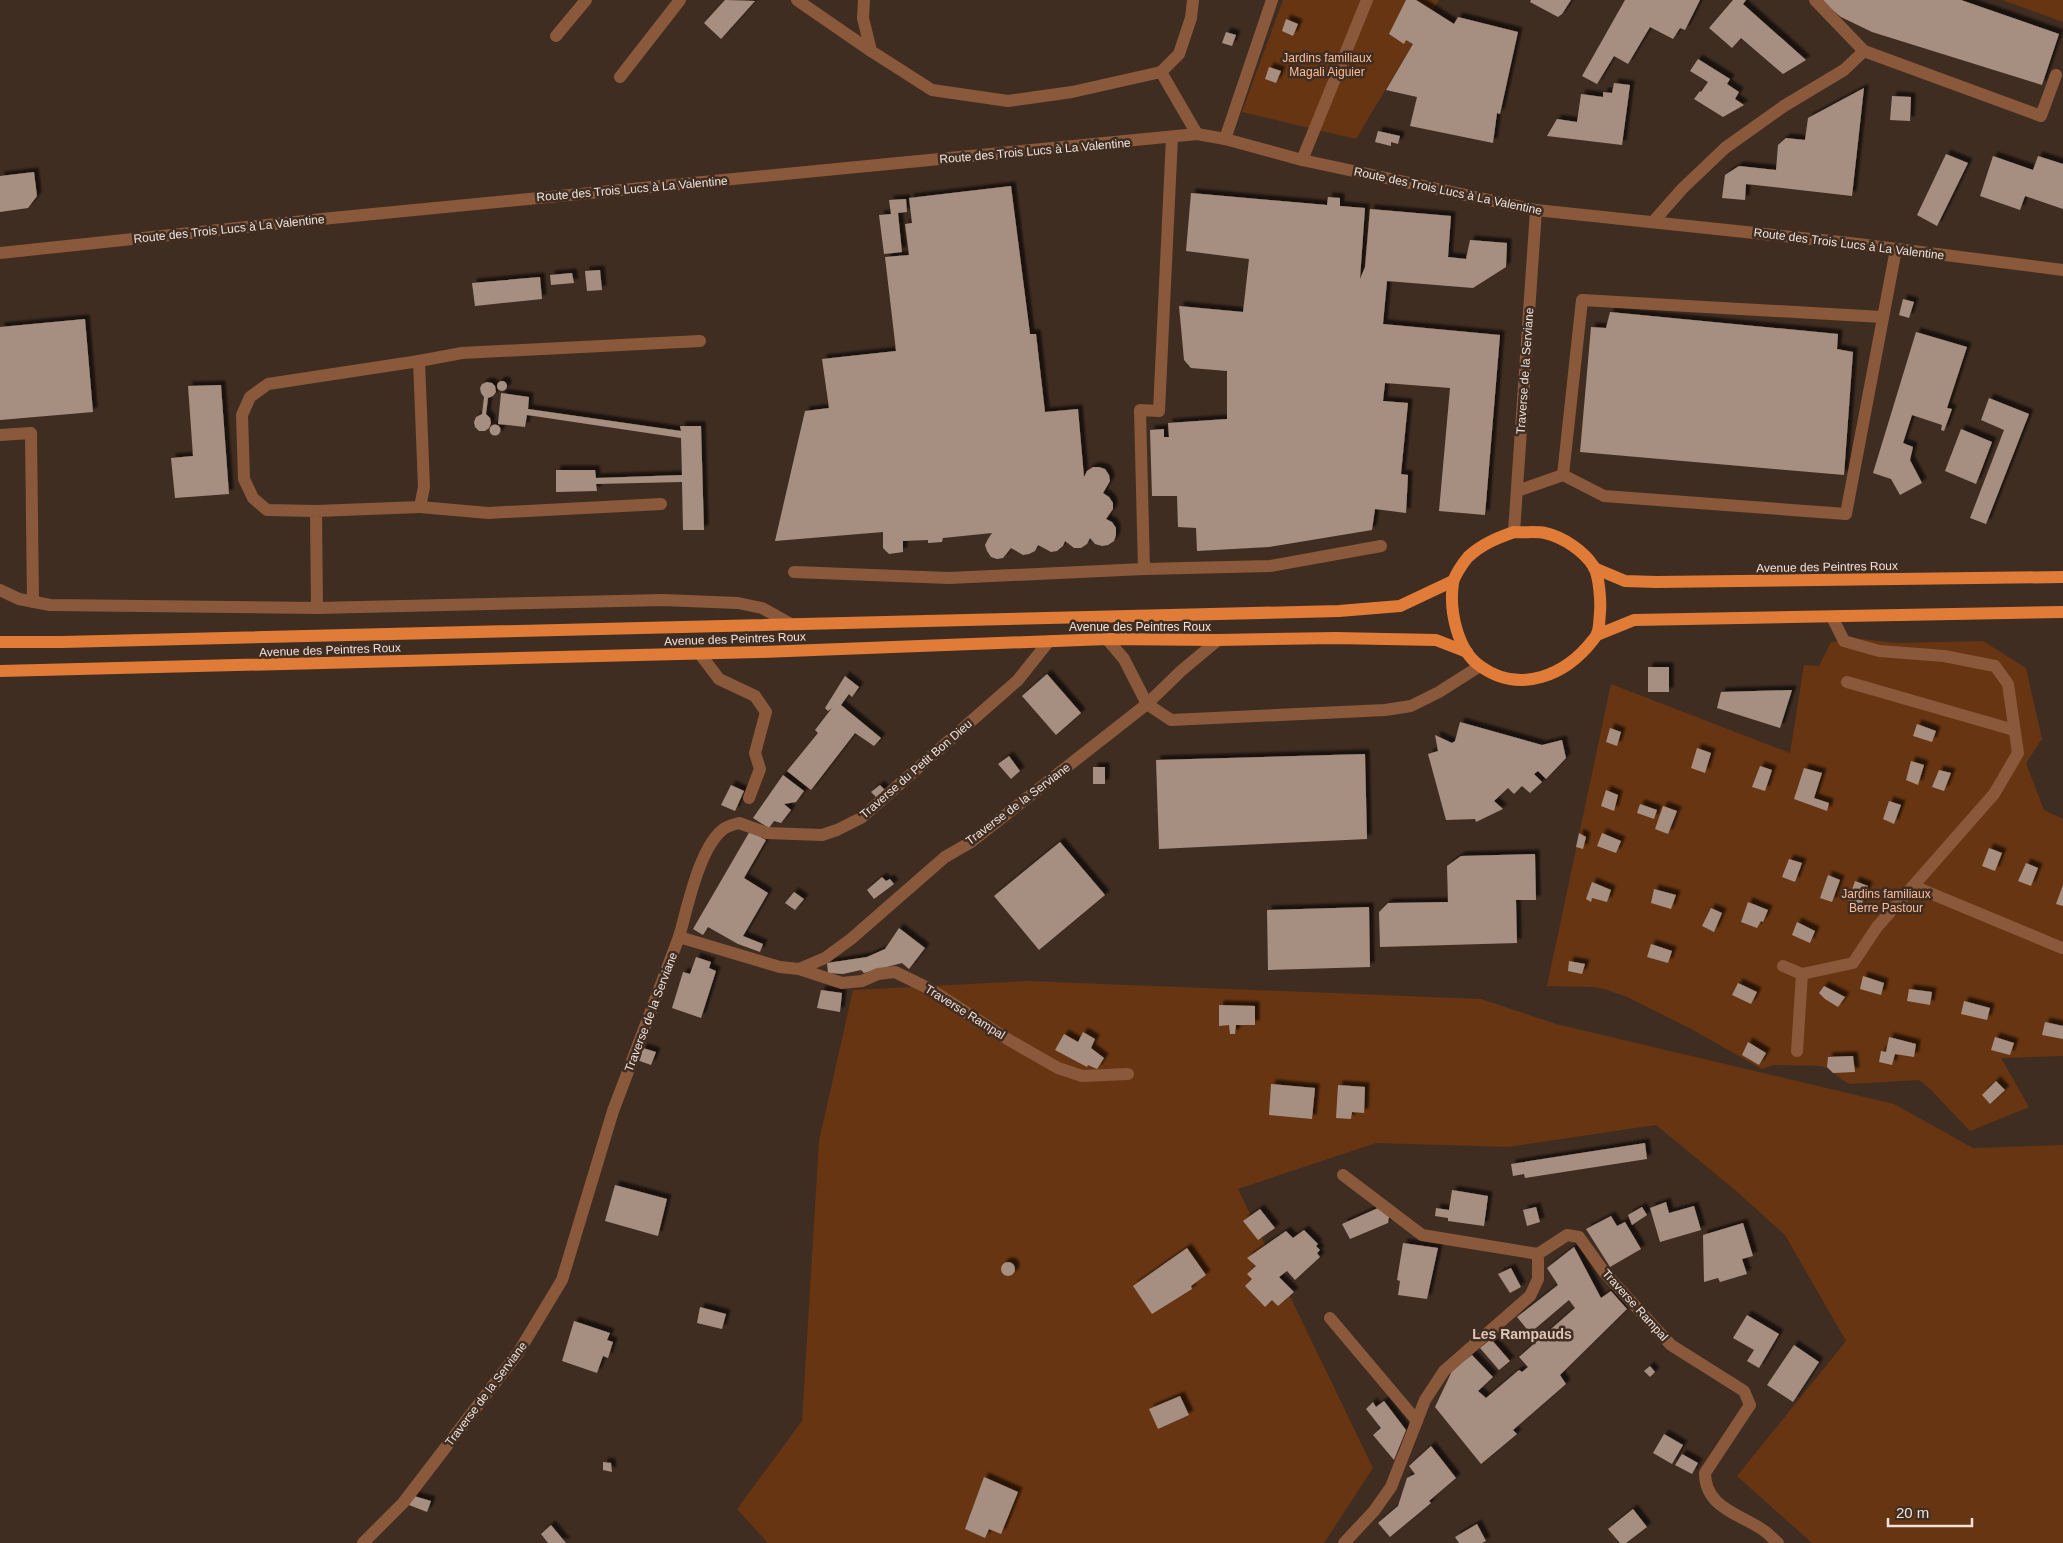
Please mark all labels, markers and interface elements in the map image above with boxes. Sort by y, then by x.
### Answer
park label: Jardins familiaux Magali Aiguier [1282,51,1372,79]
street label: Route des Trois Lucs à La Valentine [939,136,1132,166]
street label: Route des Trois Lucs à La Valentine [1353,164,1544,218]
street label: Route des Trois Lucs à La Valentine [536,174,729,204]
street label: Route des Trois Lucs à La Valentine [133,212,325,246]
street label: Route des Trois Lucs à La Valentine [1753,225,1945,263]
street label: Traverse de la Serviane [1514,307,1536,435]
street label: Avenue des Peintres Roux [1756,559,1898,575]
street label: Avenue des Peintres Roux [1069,620,1211,634]
street label: Avenue des Peintres Roux [664,630,806,648]
street label: Avenue des Peintres Roux [259,641,401,659]
street label: Traverse du Petit Bon Dieu [857,717,975,821]
street label: Traverse de la Serviane [963,760,1073,848]
park label: Jardins familiaux Berre Pastour [1841,887,1931,915]
street label: Traverse de la Serviane [622,950,680,1074]
street label: Traverse Rampal [922,982,1008,1042]
street label: Traverse Rampal [1599,1266,1671,1344]
district label: Les Rampauds [1472,1326,1572,1342]
street label: Traverse de la Serviane [442,1339,530,1449]
scale bar [1888,1496,1972,1528]
text: 20 m [1896,1504,1929,1521]

